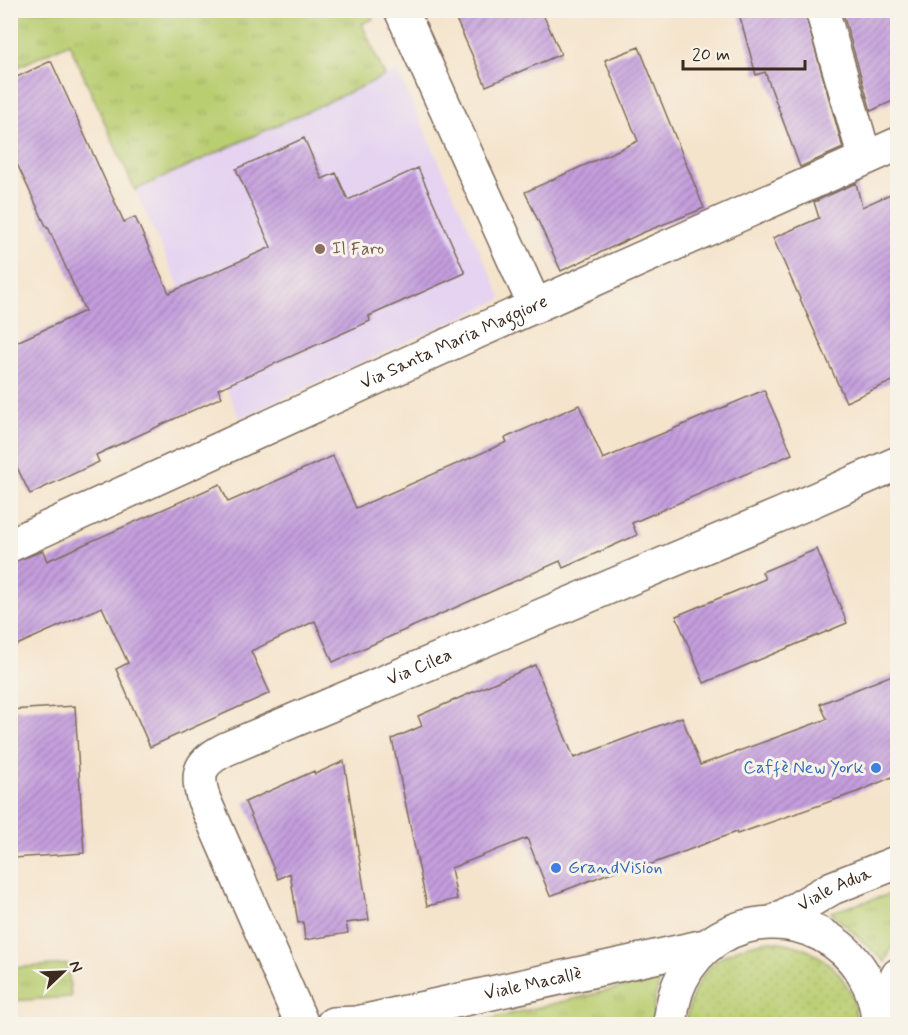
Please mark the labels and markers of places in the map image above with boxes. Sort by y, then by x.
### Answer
place label: Il Faro [332,237,384,261]
marker: Il Faro [313,242,327,256]
place label: Caffè New York [743,756,864,780]
marker: Caffè New York [869,761,883,775]
place label: GrandVision [568,856,663,880]
marker: GrandVision [549,861,563,875]

